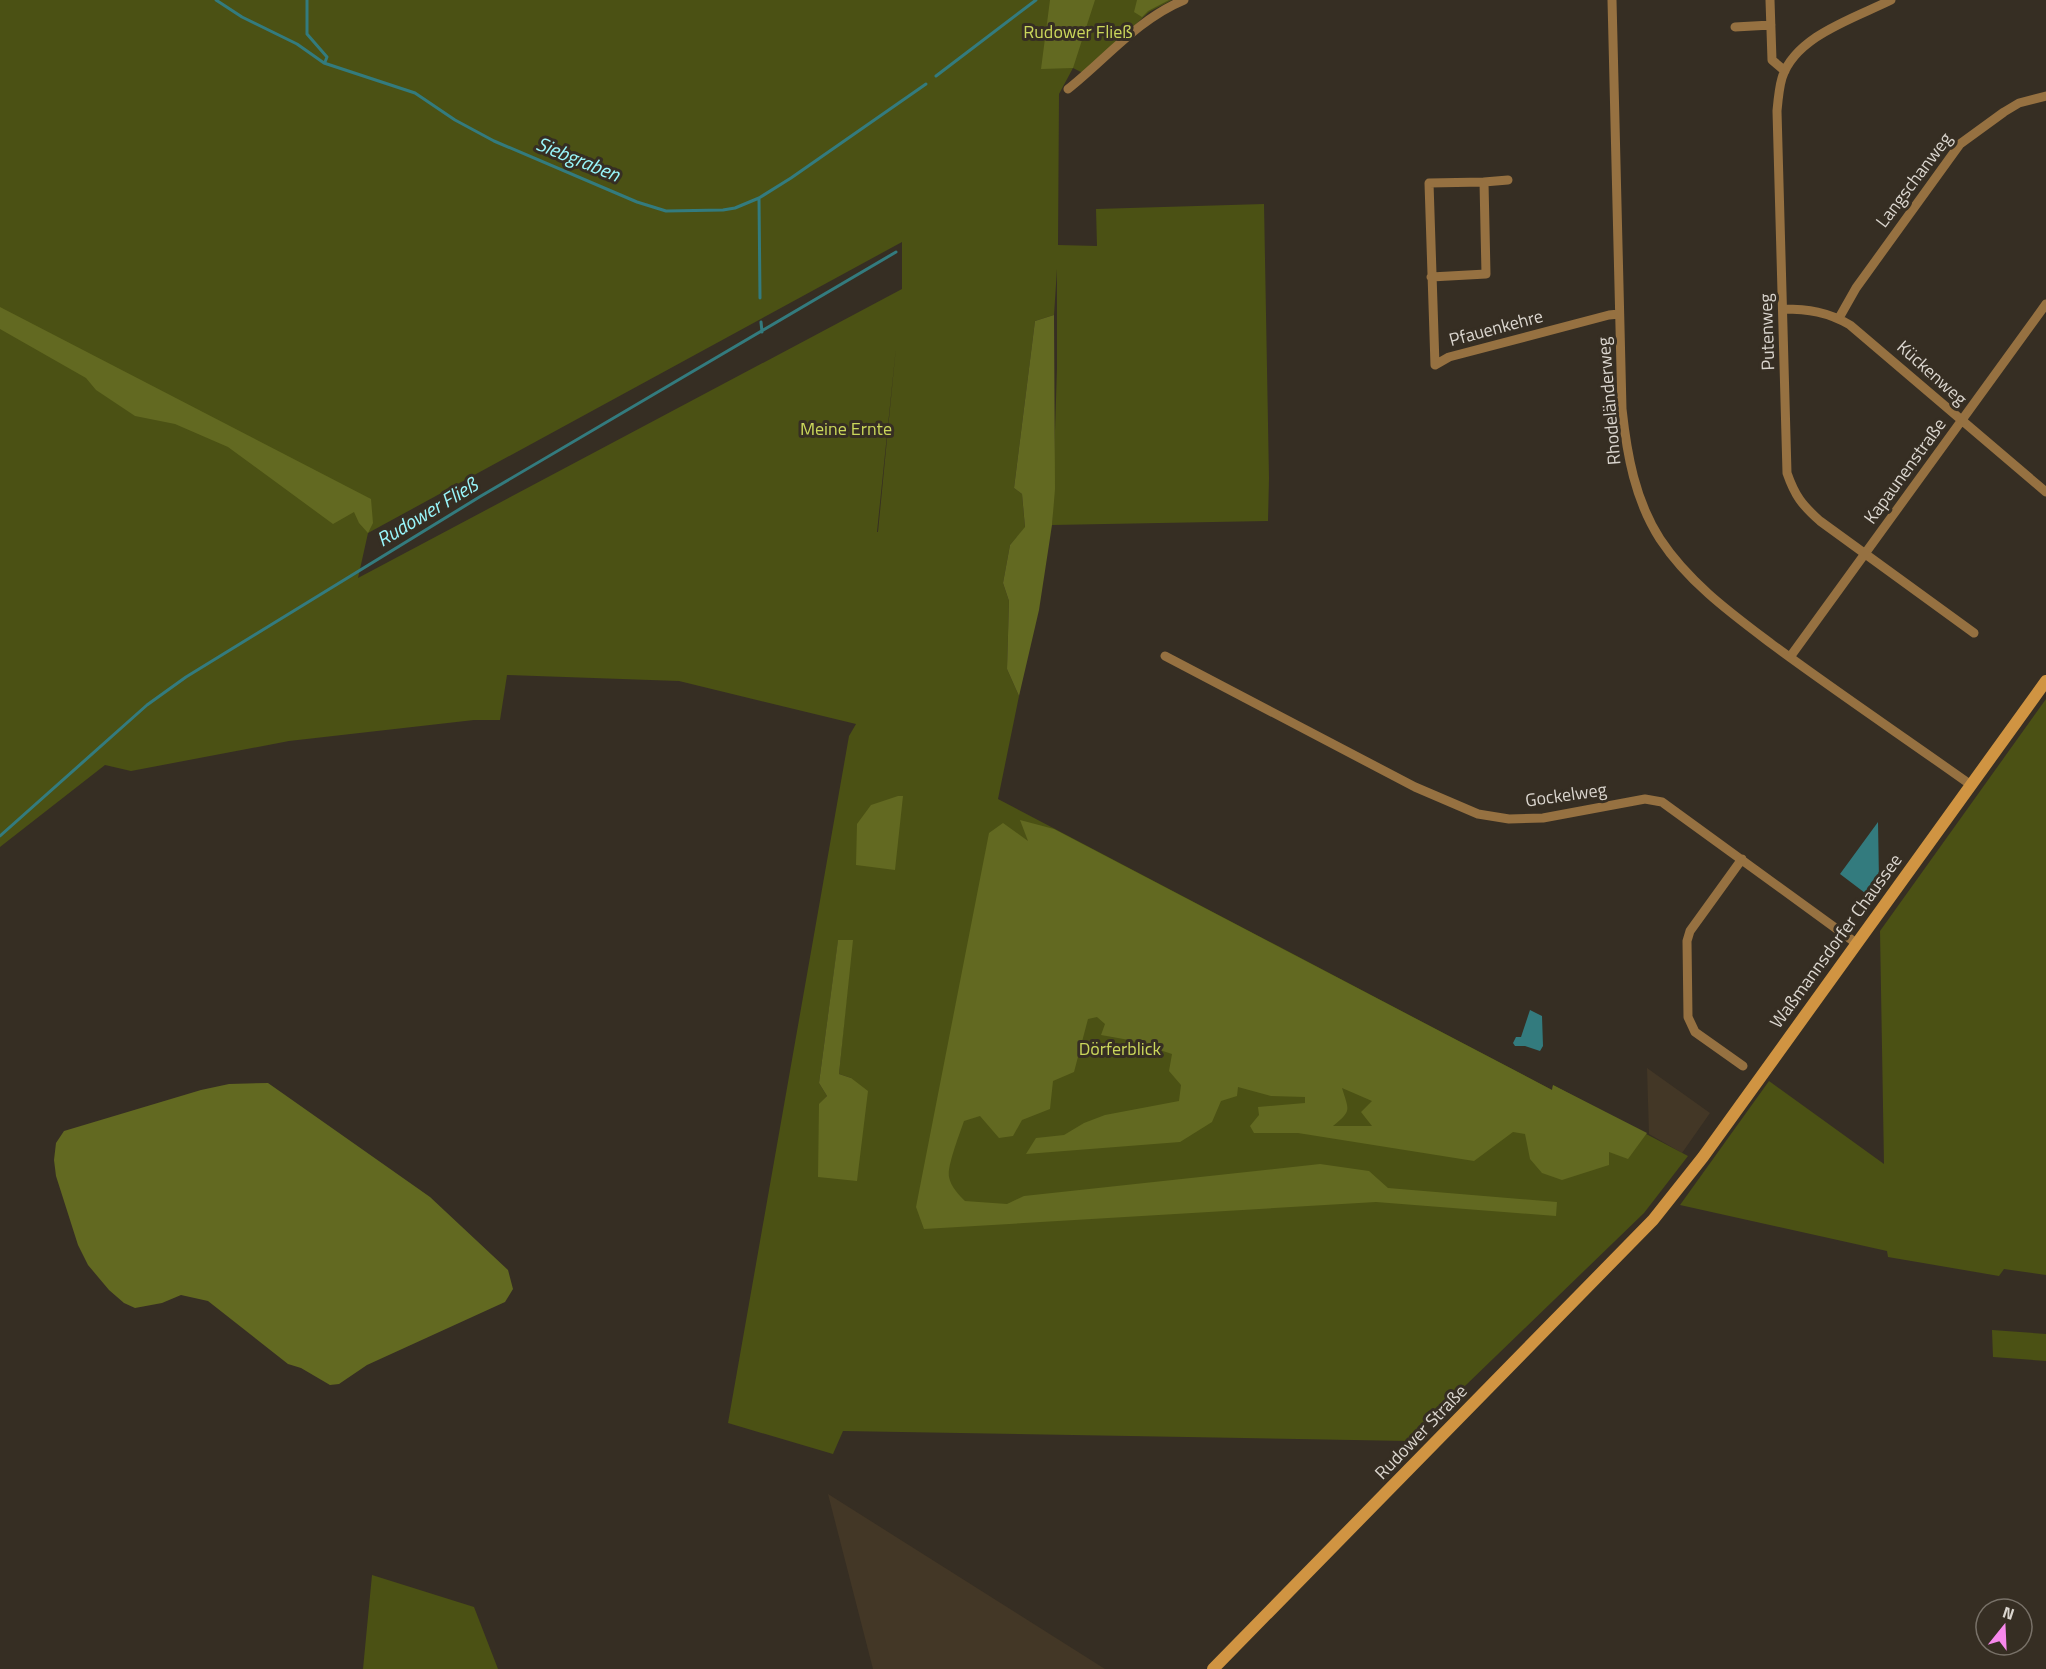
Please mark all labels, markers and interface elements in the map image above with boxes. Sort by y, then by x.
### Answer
park label: Rudower Fließ [1023,18,1133,45]
street label: Langschanweg [1869,126,1958,233]
water label: Siebgraben [532,128,626,190]
street label: Putenweg [1752,293,1781,371]
street label: Pfauenkehre [1446,302,1546,353]
street label: Kückenweg [1891,334,1973,412]
street label: Rhodeländerweg [1589,336,1628,466]
street label: Kapaunenstraße [1857,412,1952,529]
park label: Meine Ernte [800,415,892,442]
water label: Rudower Fließ [370,468,484,554]
street label: Gockelweg [1523,775,1608,814]
street label: Waßmannsdorfer Chaussee [1763,848,1908,1034]
park label: Dörferblick [1079,1035,1162,1062]
street label: Rudower Straße [1368,1378,1473,1485]
north arrow [1974,1597,2034,1657]
text: N [2000,1600,2018,1626]

